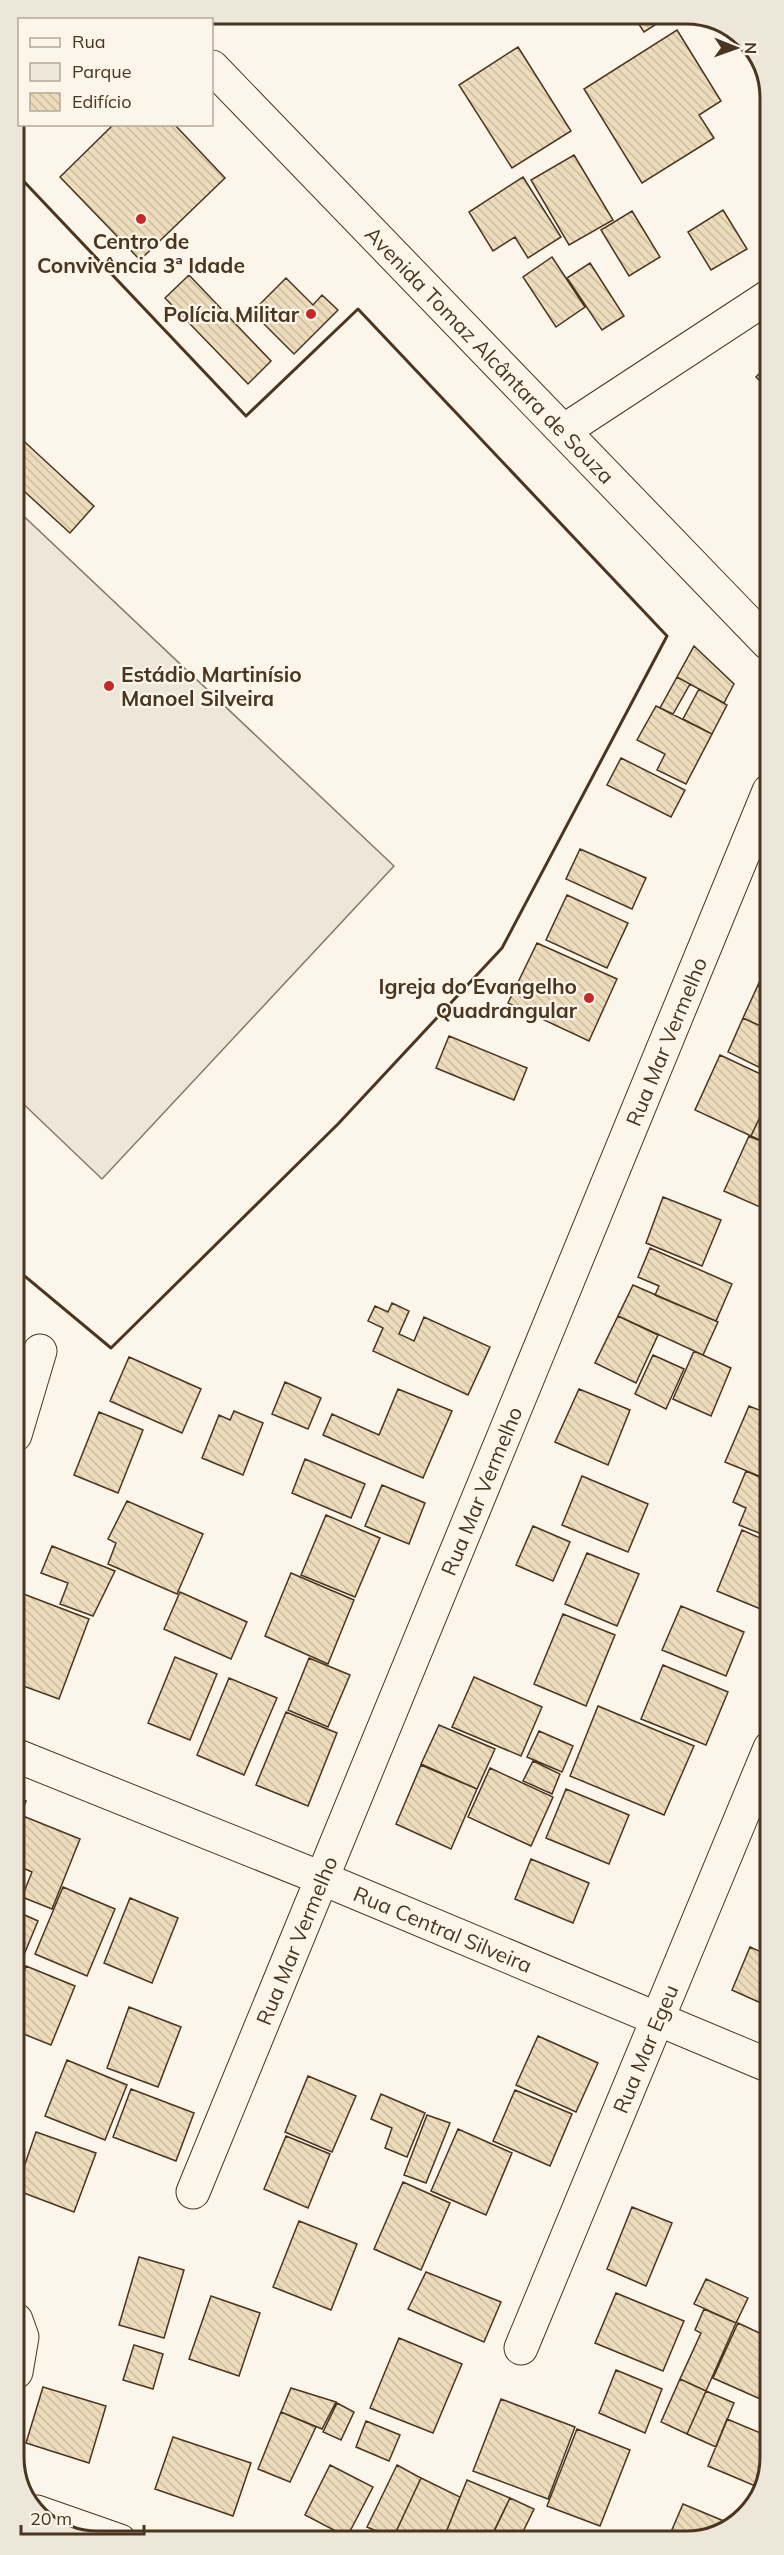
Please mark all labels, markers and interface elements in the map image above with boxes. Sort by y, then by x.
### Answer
legend [18,18,213,126]
north arrow [706,18,766,78]
text: Rua [72,30,106,53]
text: N [741,42,761,54]
text: Parque [72,60,131,83]
text: Edifício [72,90,131,113]
marker: Centro de Convivência 3ª Idade [134,212,148,226]
street label: Avenida Tomaz Alcântara de Souza [360,221,620,489]
place label: Centro de Convivência 3ª Idade [37,228,245,278]
place label: Polícia Militar [163,301,300,327]
marker: Polícia Militar [304,307,318,321]
place label: Estádio Martinísio Manoel Silveira [121,661,302,711]
marker: Estádio Martinísio Manoel Silveira [102,679,116,693]
street label: Rua Mar Vermelho [620,953,712,1130]
place label: Igreja do Evangelho Quadrangular [379,973,578,1023]
marker: Igreja do Evangelho Quadrangular [582,991,596,1005]
street label: Rua Mar Vermelho [435,1403,528,1579]
street label: Rua Mar Vermelho [250,1852,343,2029]
street label: Rua Central Silveira [350,1880,536,1978]
street label: Rua Mar Egeu [607,1980,683,2117]
scale bar [21,2498,144,2536]
text: 20 m [30,2507,72,2530]

